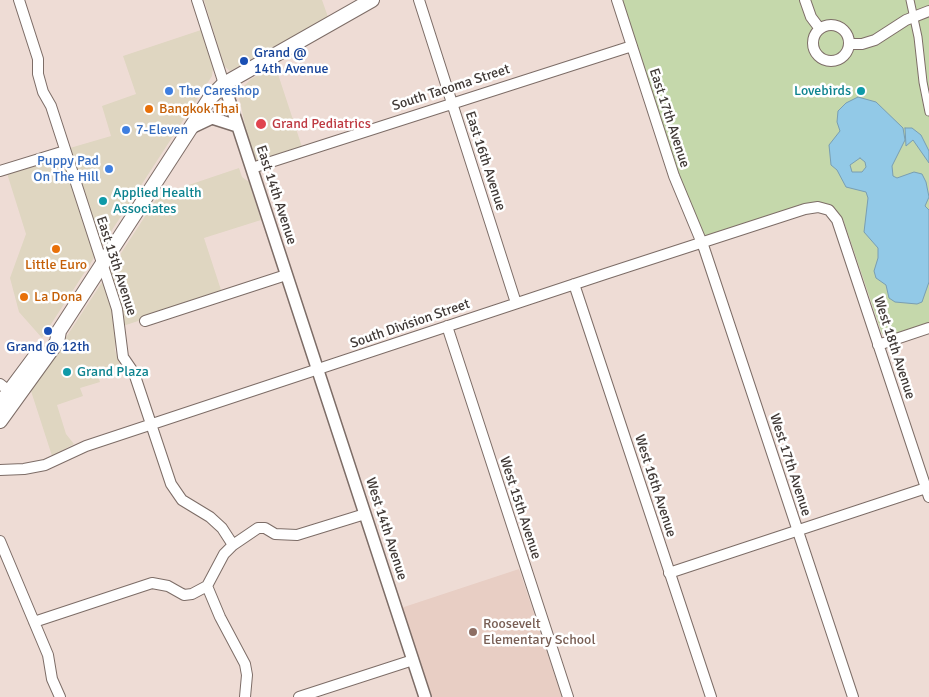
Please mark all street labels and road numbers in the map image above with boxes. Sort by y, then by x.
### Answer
street label: South Tacoma Street [390,61,512,115]
street label: East 17th Avenue [645,66,693,170]
street label: East 16th Avenue [461,109,509,213]
street label: East 14th Avenue [252,143,300,247]
street label: East 13th Avenue [92,214,140,318]
street label: West 18th Avenue [869,295,919,401]
street label: South Division Street [348,296,472,352]
street label: West 17th Avenue [765,412,815,518]
street label: West 16th Avenue [630,433,680,539]
street label: West 15th Avenue [495,455,545,561]
street label: West 14th Avenue [361,476,411,582]

